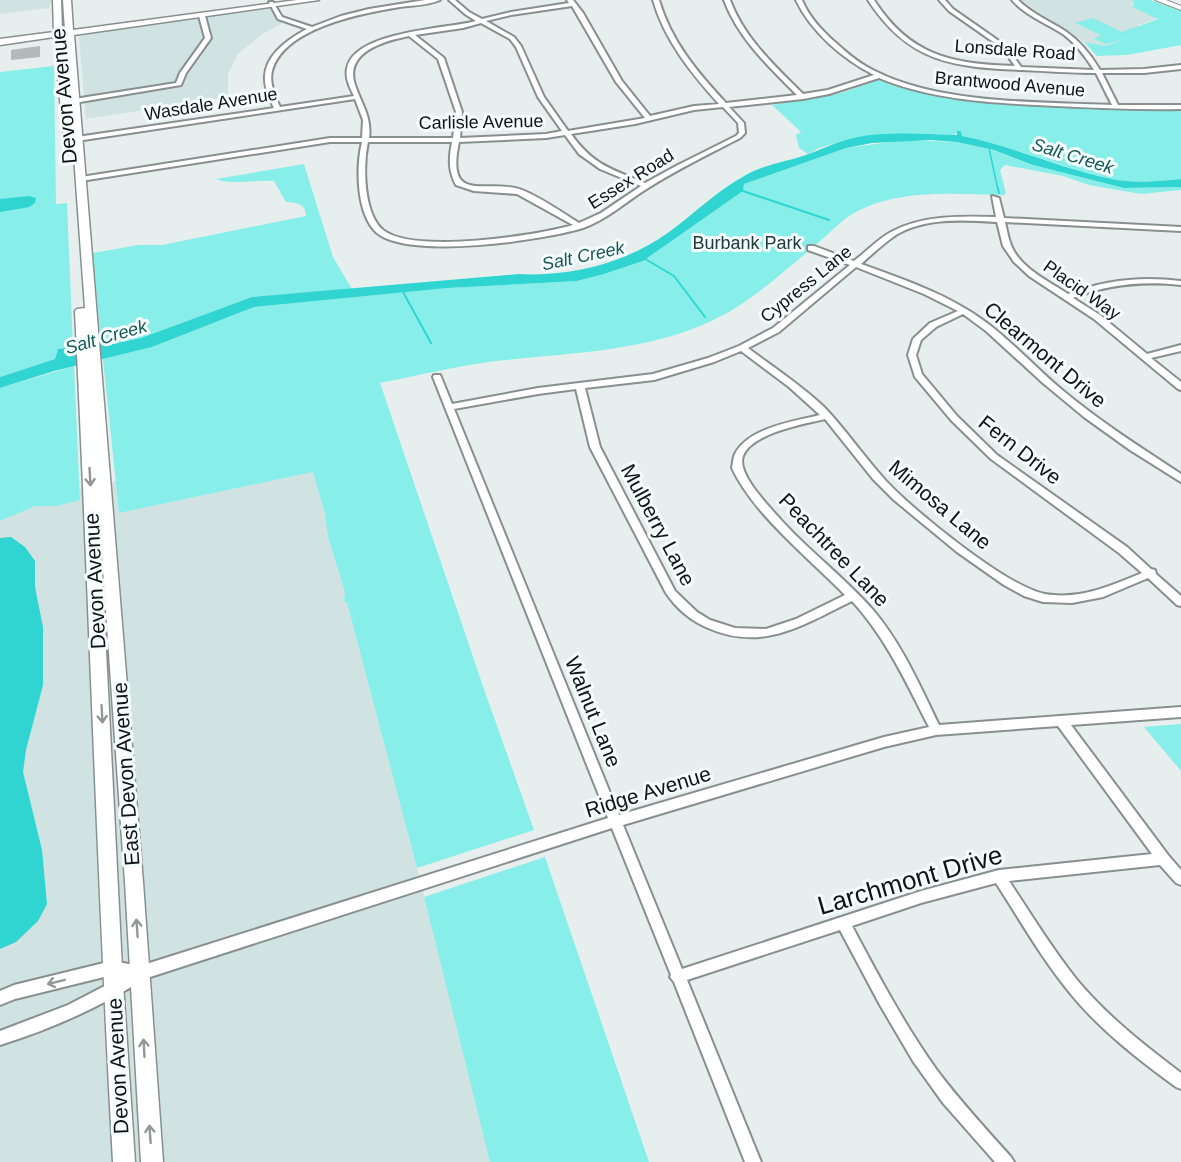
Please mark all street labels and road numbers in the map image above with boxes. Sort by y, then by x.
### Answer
street label: Devon Avenue [46,27,81,165]
street label: Lonsdale Road [954,36,1076,64]
street label: Brantwood Avenue [934,67,1086,101]
street label: Wasdale Avenue [143,84,279,124]
street label: Carlisle Avenue [418,111,544,133]
street label: Essex Road [585,145,677,213]
street label: Cypress Lane [757,241,855,327]
street label: Placid Way [1040,256,1124,324]
street label: Clearmont Drive [980,297,1111,412]
street label: Fern Drive [975,410,1066,489]
street label: Mimosa Lane [885,455,996,554]
street label: Mulberry Lane [617,460,700,589]
street label: Peachtree Lane [775,488,894,611]
street label: Devon Avenue [79,512,110,650]
street label: Walnut Lane [561,653,626,770]
street label: East Devon Avenue [108,681,143,867]
street label: Ridge Avenue [582,761,714,822]
street label: Larchmont Drive [814,839,1006,921]
street label: Devon Avenue [102,997,133,1135]

